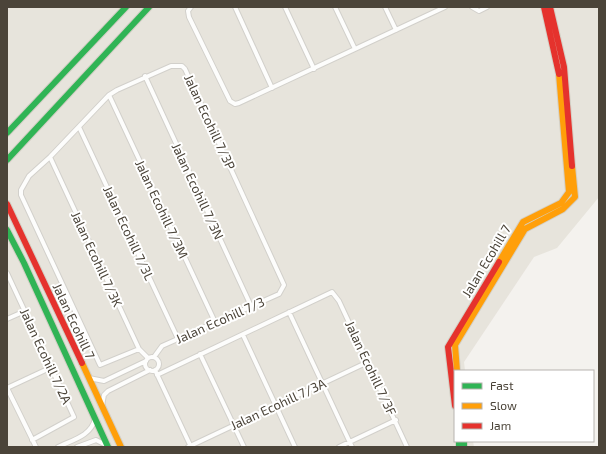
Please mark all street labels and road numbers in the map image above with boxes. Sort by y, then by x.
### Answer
street label: Jalan Ecohill 7/3P [181,72,239,172]
street label: Jalan Ecohill 7/3N [169,140,227,242]
street label: Jalan Ecohill 7/3M [132,157,192,261]
street label: Jalan Ecohill 7/3L [100,183,158,283]
street label: Jalan Ecohill 7/3K [68,209,126,309]
street label: Jalan Ecohill 7 [458,222,514,300]
street label: Jalan Ecohill 7 [49,281,99,362]
street label: Jalan Ecohill 7/3 [173,293,267,347]
street label: Jalan Ecohill 7/2A [17,306,75,406]
street label: Jalan Ecohill 7/3F [342,318,400,418]
street label: Jalan Ecohill 7/3A [228,375,328,433]

